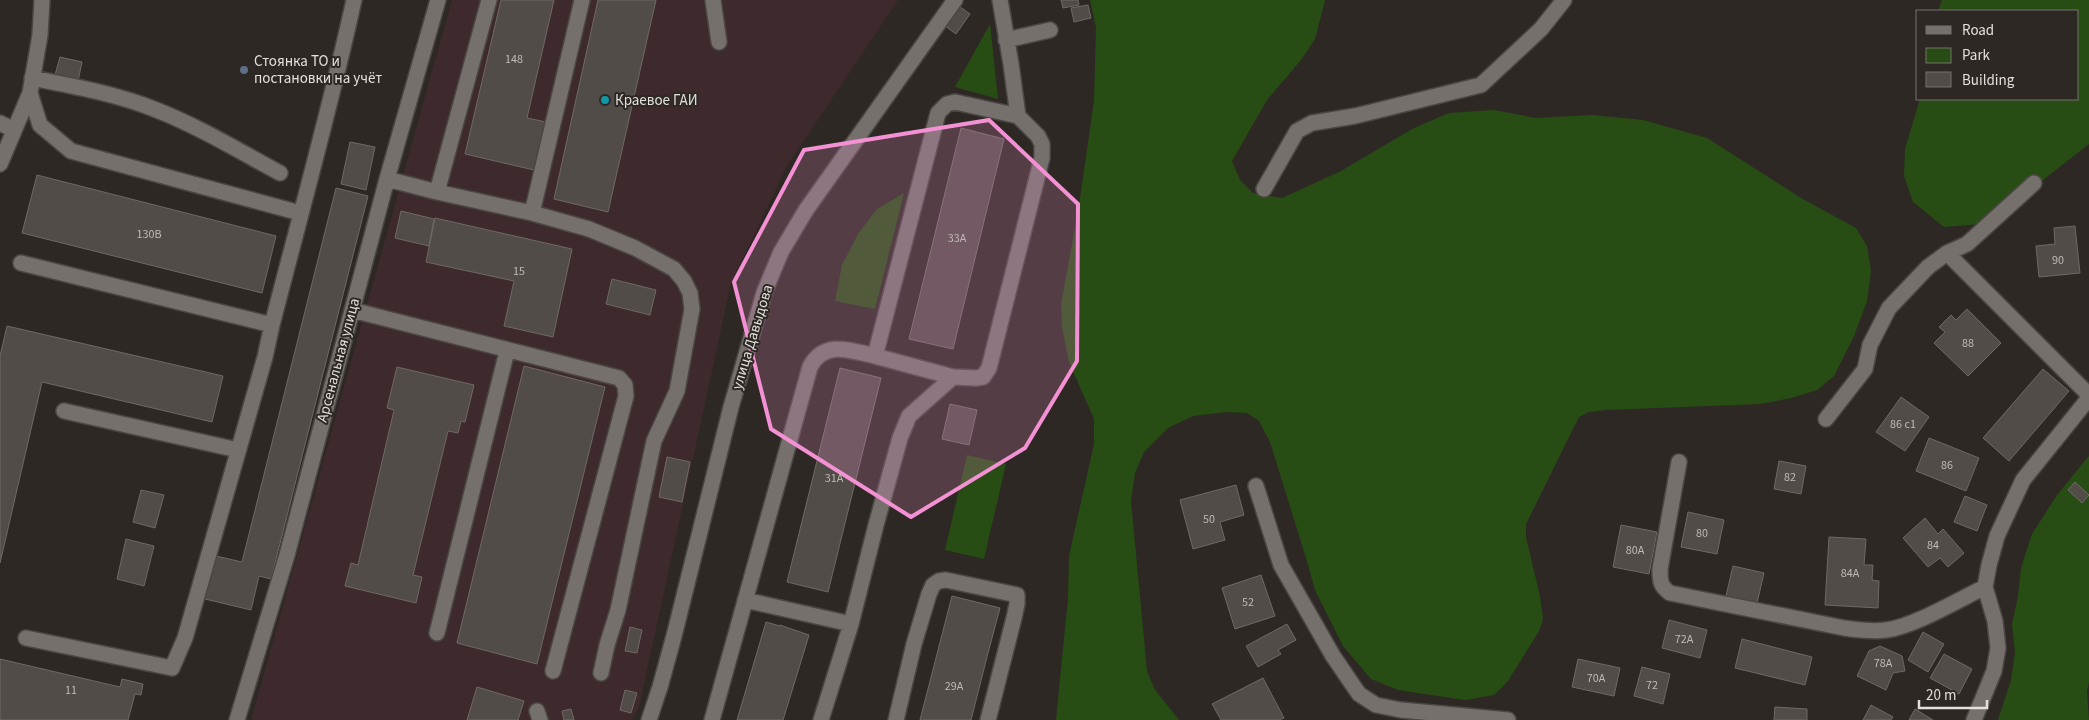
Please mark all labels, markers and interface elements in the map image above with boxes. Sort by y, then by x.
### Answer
legend [1916,10,2079,100]
text: Road [1962,20,1994,41]
text: Park [1962,45,1991,66]
place label: Стоянка ТО и постановки на учёт [254,51,382,89]
house number: 148 [505,51,523,68]
marker: Стоянка ТО и постановки на учёт [238,64,250,76]
text: Building [1962,70,2015,91]
place label: Краевое ГАИ [615,90,698,111]
marker: Краевое ГАИ [599,94,611,106]
house number: 130В [137,226,161,243]
house number: 33А [948,230,967,247]
house number: 90 [2052,252,2064,269]
house number: 15 [513,263,525,280]
street label: улица Давыдова [727,282,778,392]
street label: Арсенальная улица [312,296,365,425]
house number: 88 [1962,335,1974,352]
house number: 86 с1 [1890,416,1916,433]
house number: 86 [1941,457,1953,474]
house number: 82 [1784,469,1796,486]
house number: 31А [825,470,844,487]
house number: 50 [1203,511,1215,528]
house number: 80 [1696,525,1708,542]
house number: 84 [1927,537,1939,554]
house number: 80А [1626,542,1645,559]
house number: 84А [1841,565,1860,582]
house number: 52 [1242,594,1254,611]
house number: 72А [1675,631,1694,648]
house number: 78А [1874,655,1893,672]
house number: 70А [1587,670,1606,687]
house number: 72 [1646,677,1658,694]
house number: 29А [945,678,964,695]
scale bar [1919,678,1986,710]
house number: 11 [65,682,77,699]
text: 20 m [1926,685,1956,706]

